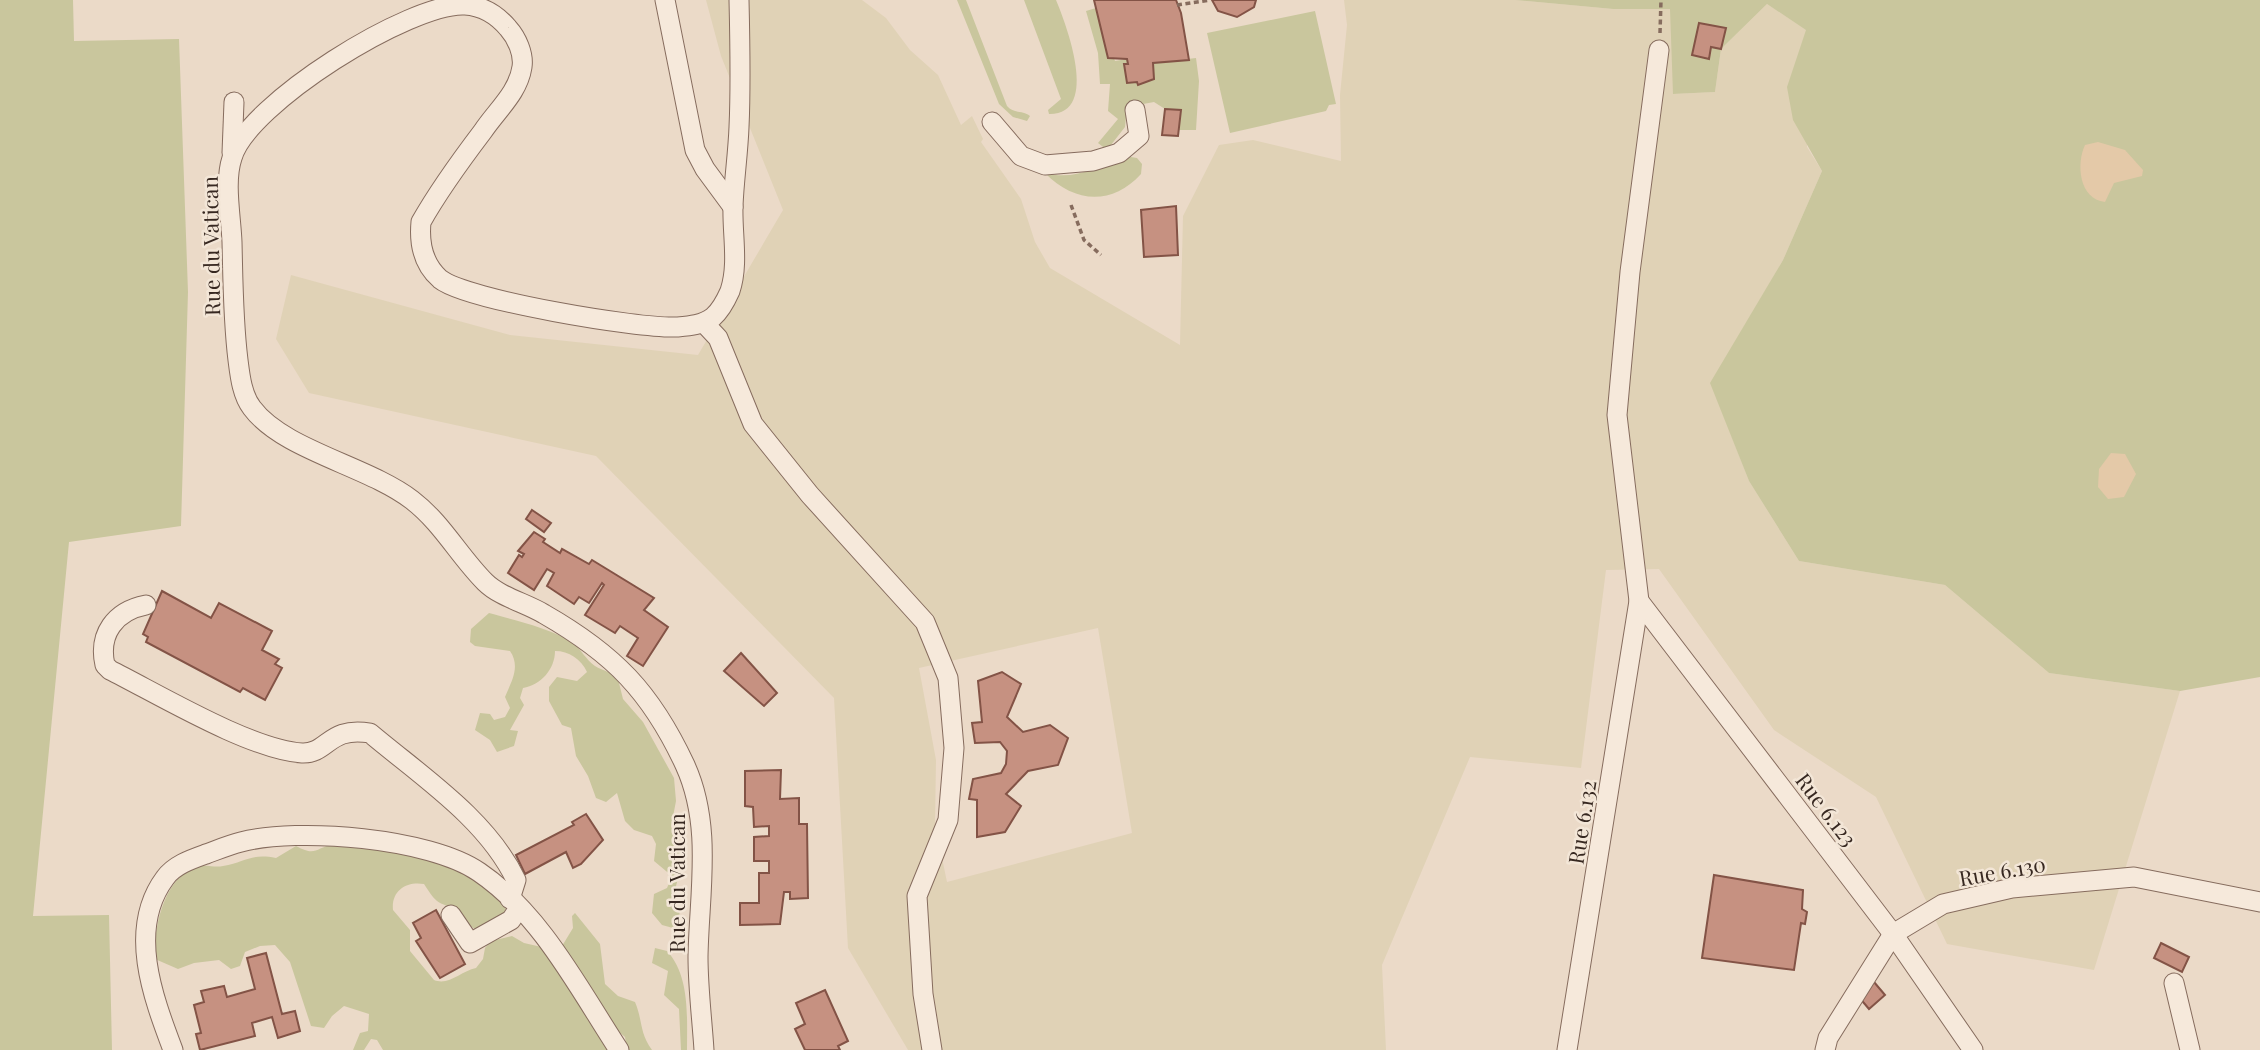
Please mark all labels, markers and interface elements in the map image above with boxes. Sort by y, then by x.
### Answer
street label: Rue du Vatican [195,175,225,316]
street label: Rue 6.123 [1790,767,1864,851]
street label: Rue 6.132 [1561,778,1601,866]
street label: Rue du Vatican [662,813,690,953]
street label: Rue 6.130 [1957,849,2047,891]

